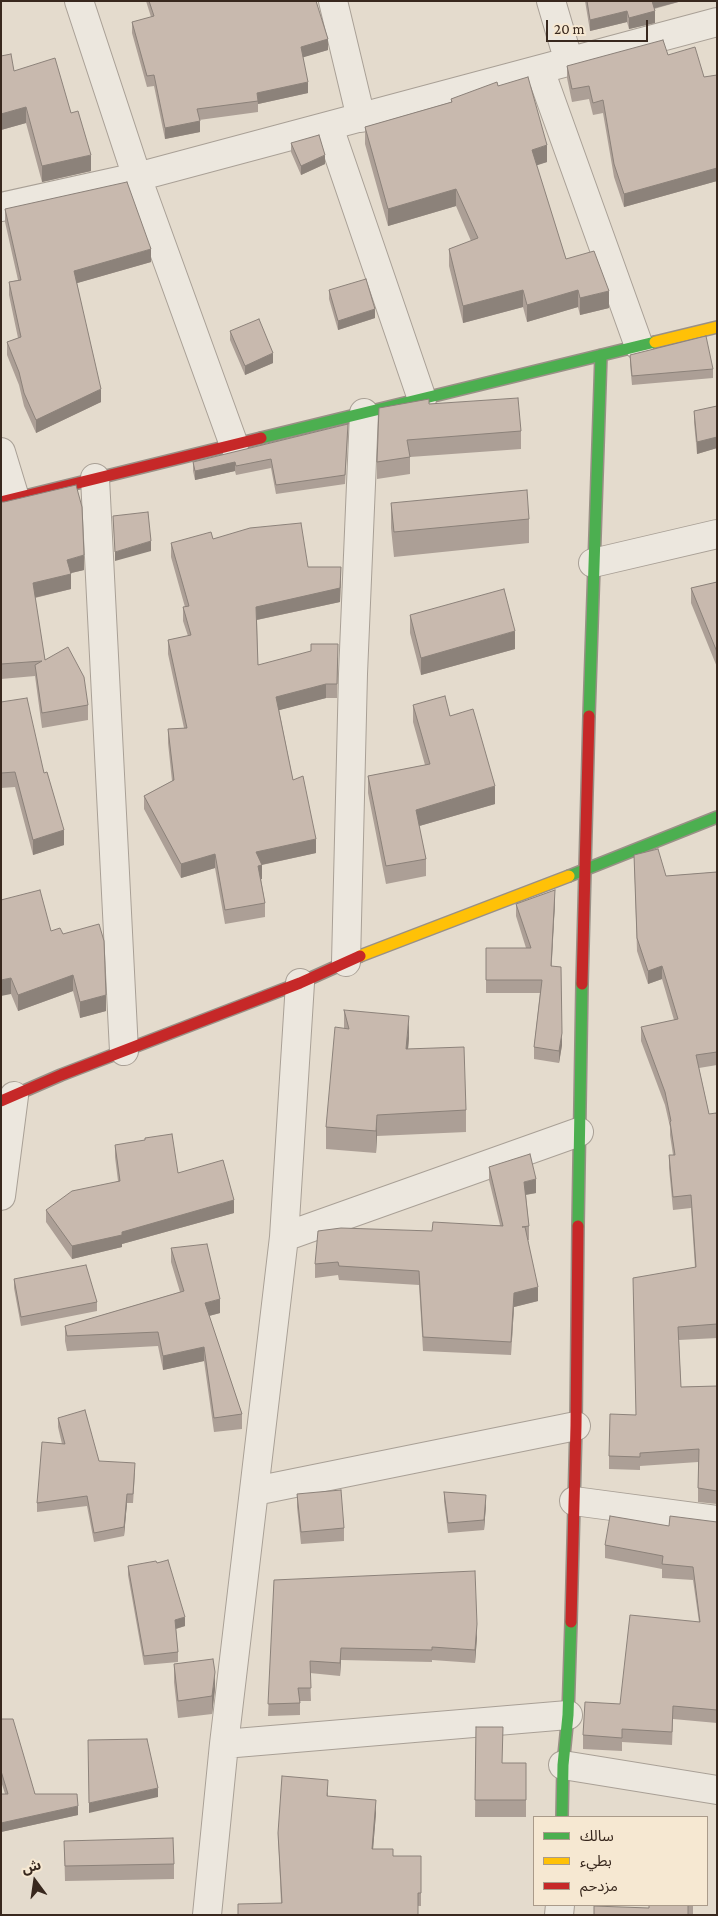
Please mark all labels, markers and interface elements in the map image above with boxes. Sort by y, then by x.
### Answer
scale bar [548,10,650,42]
text: 20 m [554,21,585,37]
legend [533,1816,708,1906]
text: سالك [580,1828,614,1844]
text: بطيء [580,1853,612,1869]
north arrow [10,1856,60,1906]
text: ش [20,1856,43,1877]
text: مزدحم [580,1878,618,1894]

